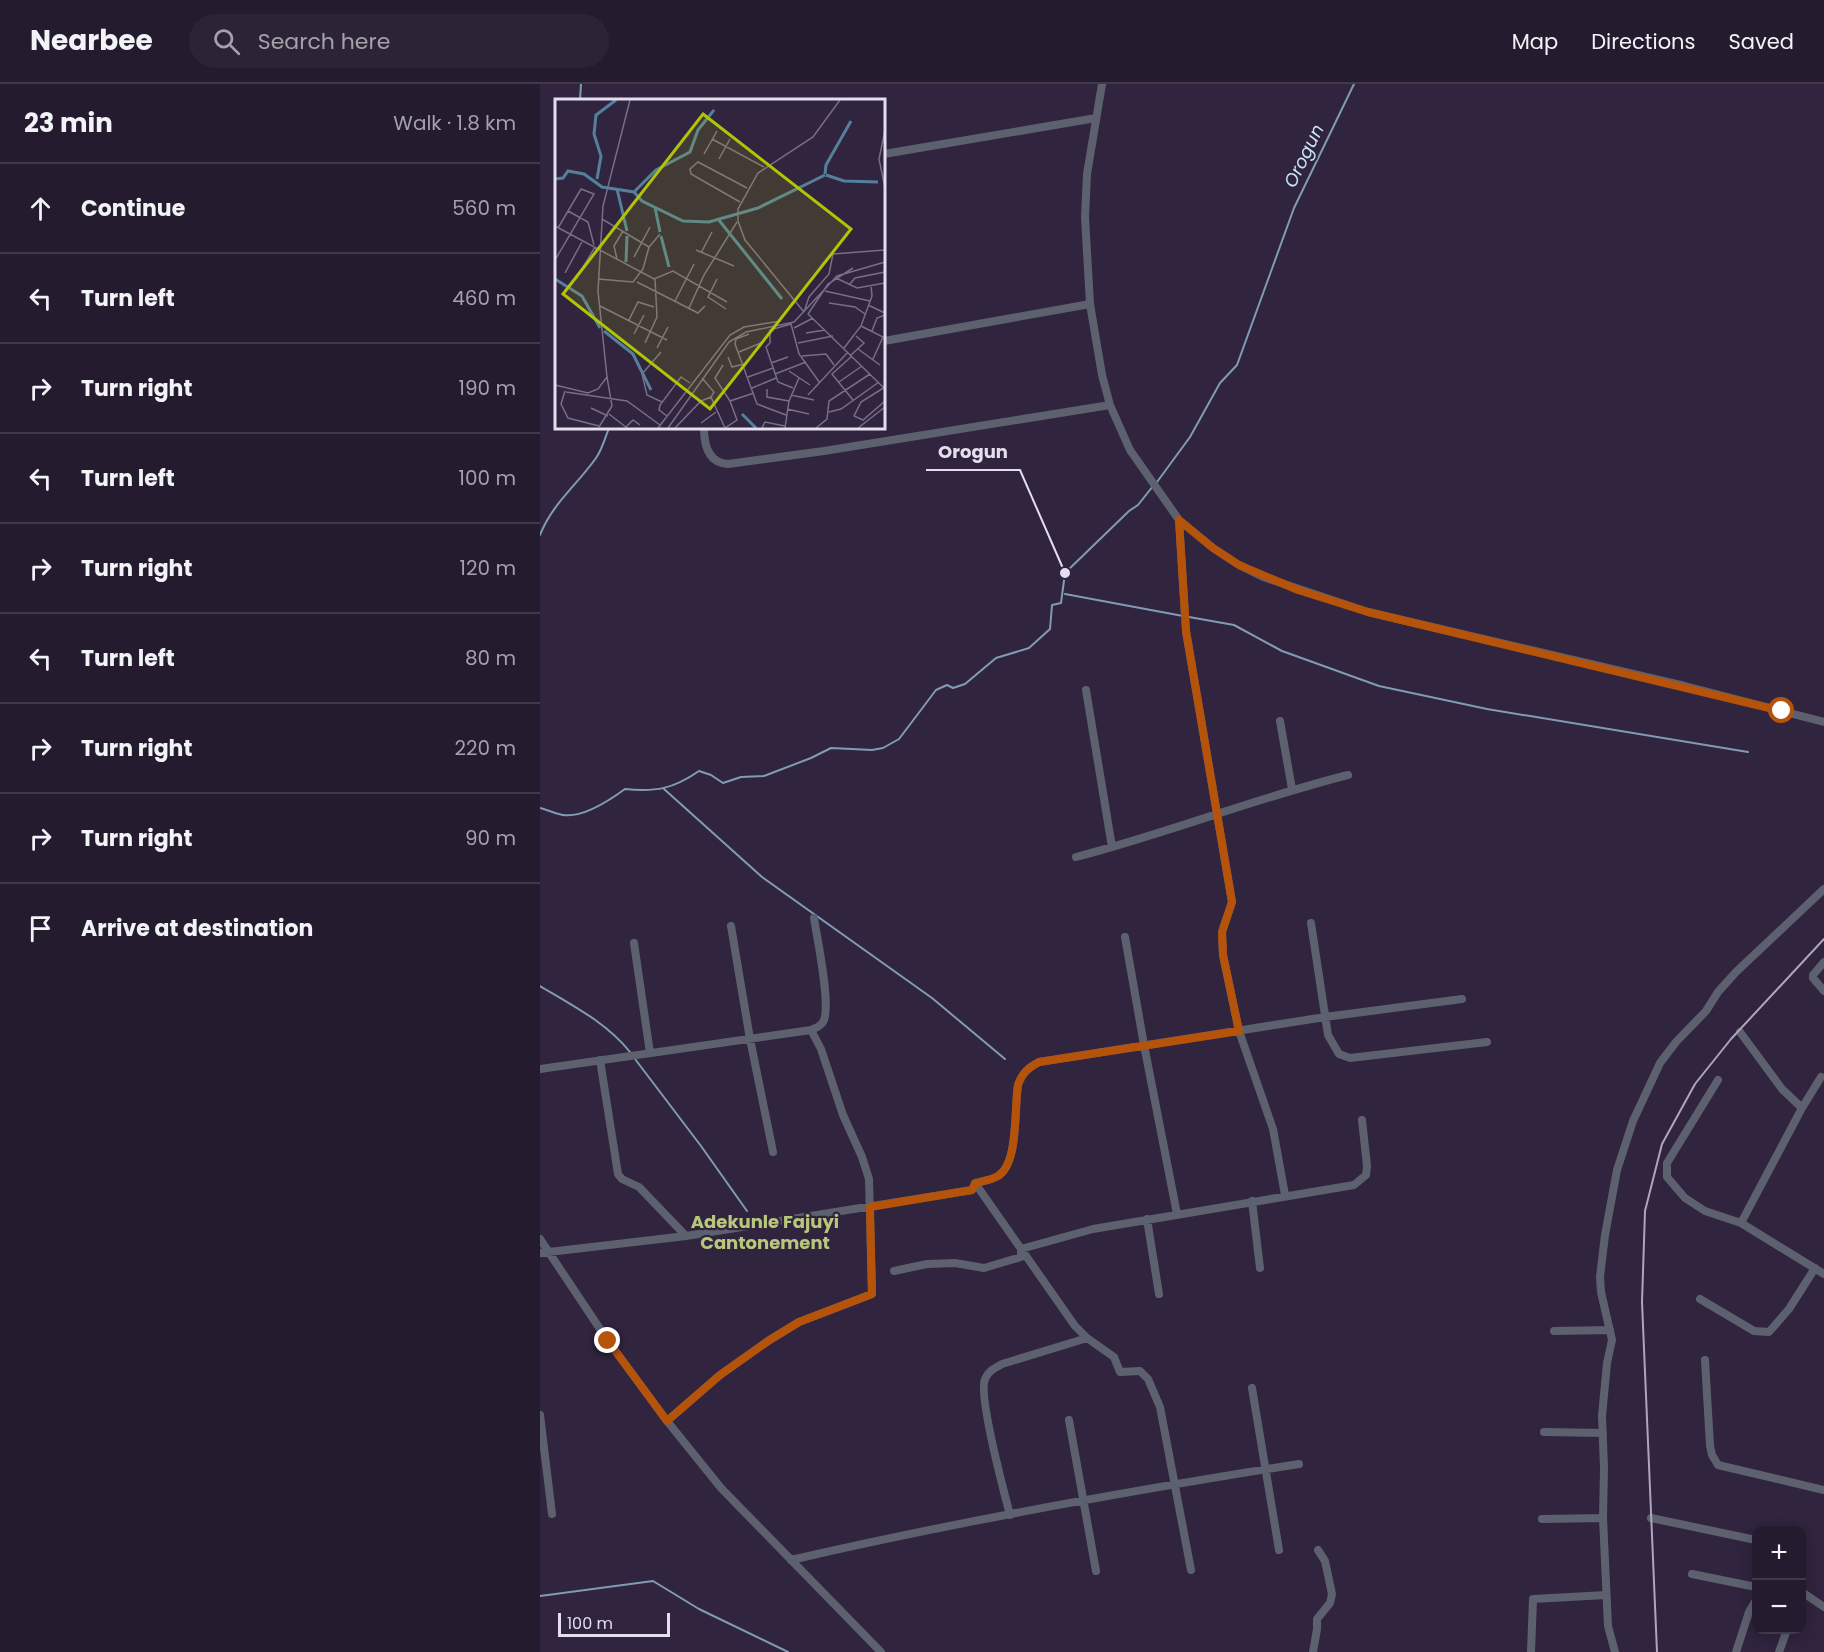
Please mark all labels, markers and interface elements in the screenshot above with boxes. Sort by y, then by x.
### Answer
search box [189,14,609,68]
text: Nearbee [30,21,153,60]
icon: search [210,25,243,58]
text: Search here [258,26,390,57]
text: Map [1512,27,1558,56]
text: Directions [1591,27,1695,56]
text: Saved [1728,27,1794,56]
inset map [555,99,885,429]
text: 23 min [24,105,113,141]
text: Walk · 1.8 km [393,109,516,137]
water label: Orogun [1278,120,1330,192]
icon: ahead [24,192,57,225]
text: Continue [81,193,185,224]
text: 560 m [452,194,516,222]
icon: left [24,282,57,315]
text: Turn left [81,283,175,314]
text: 460 m [452,284,516,312]
icon: right [24,372,57,405]
text: Turn right [81,373,192,404]
text: 190 m [459,374,516,402]
callout: Orogun [926,434,1020,470]
text: Orogun [938,439,1008,464]
icon: left [24,462,57,495]
text: Turn left [81,463,175,494]
text: 100 m [459,464,516,492]
icon: right [24,552,57,585]
text: Turn right [81,553,192,584]
text: 120 m [460,554,516,582]
icon: left [24,642,57,675]
text: Turn left [81,643,175,674]
text: 80 m [465,644,516,672]
route start [1768,697,1794,723]
icon: right [24,732,57,765]
text: Turn right [81,733,192,764]
text: 220 m [455,734,516,762]
icon: right [24,822,57,855]
text: Turn right [81,823,192,854]
text: 90 m [465,824,516,852]
icon: arrive [24,912,57,945]
text: Arrive at destination [81,913,313,944]
district label: Adekunle Fajuyi Cantonement [691,1209,839,1255]
route end [594,1327,620,1353]
map controls [1752,1526,1806,1634]
button: + [1752,1526,1806,1580]
button: − [1752,1580,1806,1634]
scale bar [558,1610,670,1638]
text: 100 m [567,1612,613,1635]

